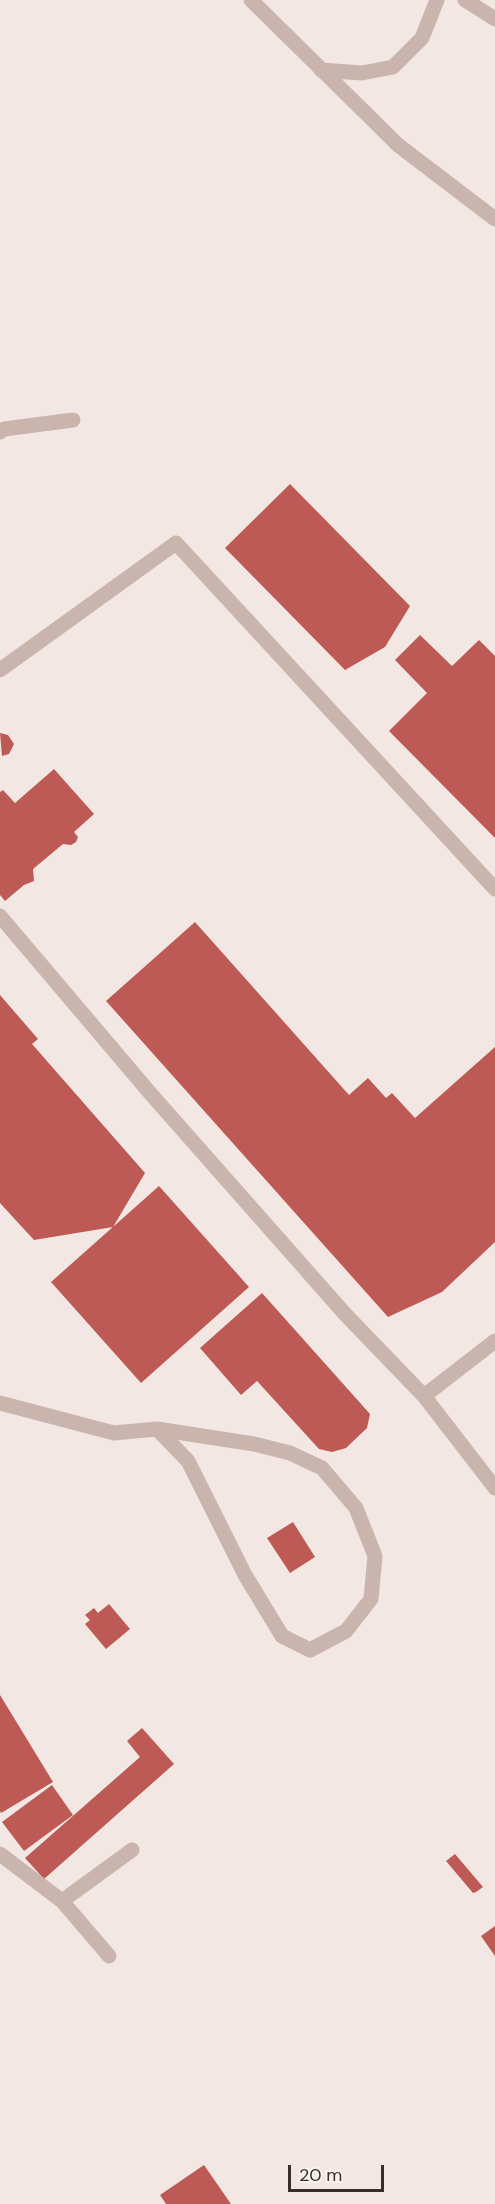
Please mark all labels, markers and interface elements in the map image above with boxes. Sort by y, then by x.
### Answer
scale bar [291,2153,387,2191]
text: 20 m [299,2163,342,2187]

